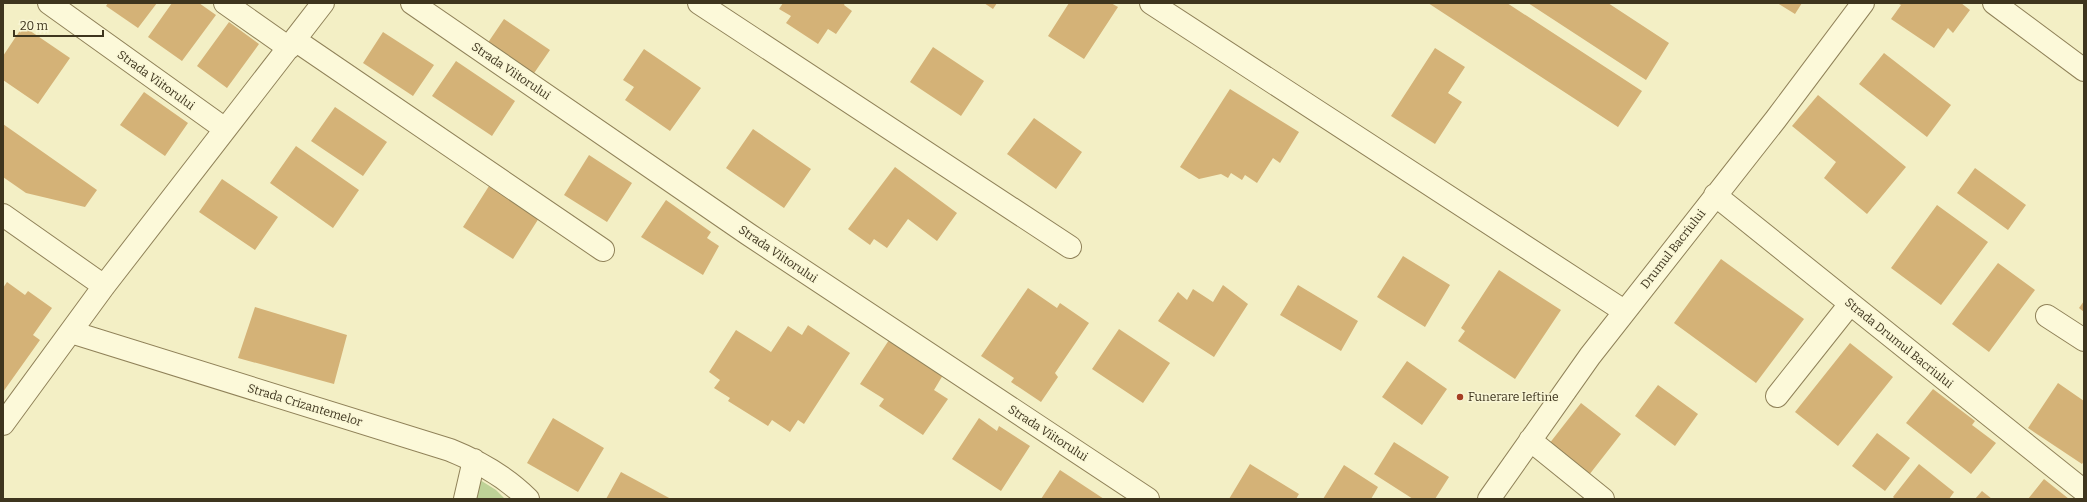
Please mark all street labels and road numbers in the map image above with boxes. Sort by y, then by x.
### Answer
street label: Strada Viitorului [469,39,553,103]
street label: Strada Viitorului [115,47,198,113]
street label: Drumul Bacriului [1638,206,1708,291]
street label: Strada Viitorului [736,222,820,286]
street label: Strada Drumul Bacriului [1842,295,1956,391]
street label: Strada Crizantemelor [246,381,365,429]
street label: Strada Viitorului [1006,402,1091,464]

